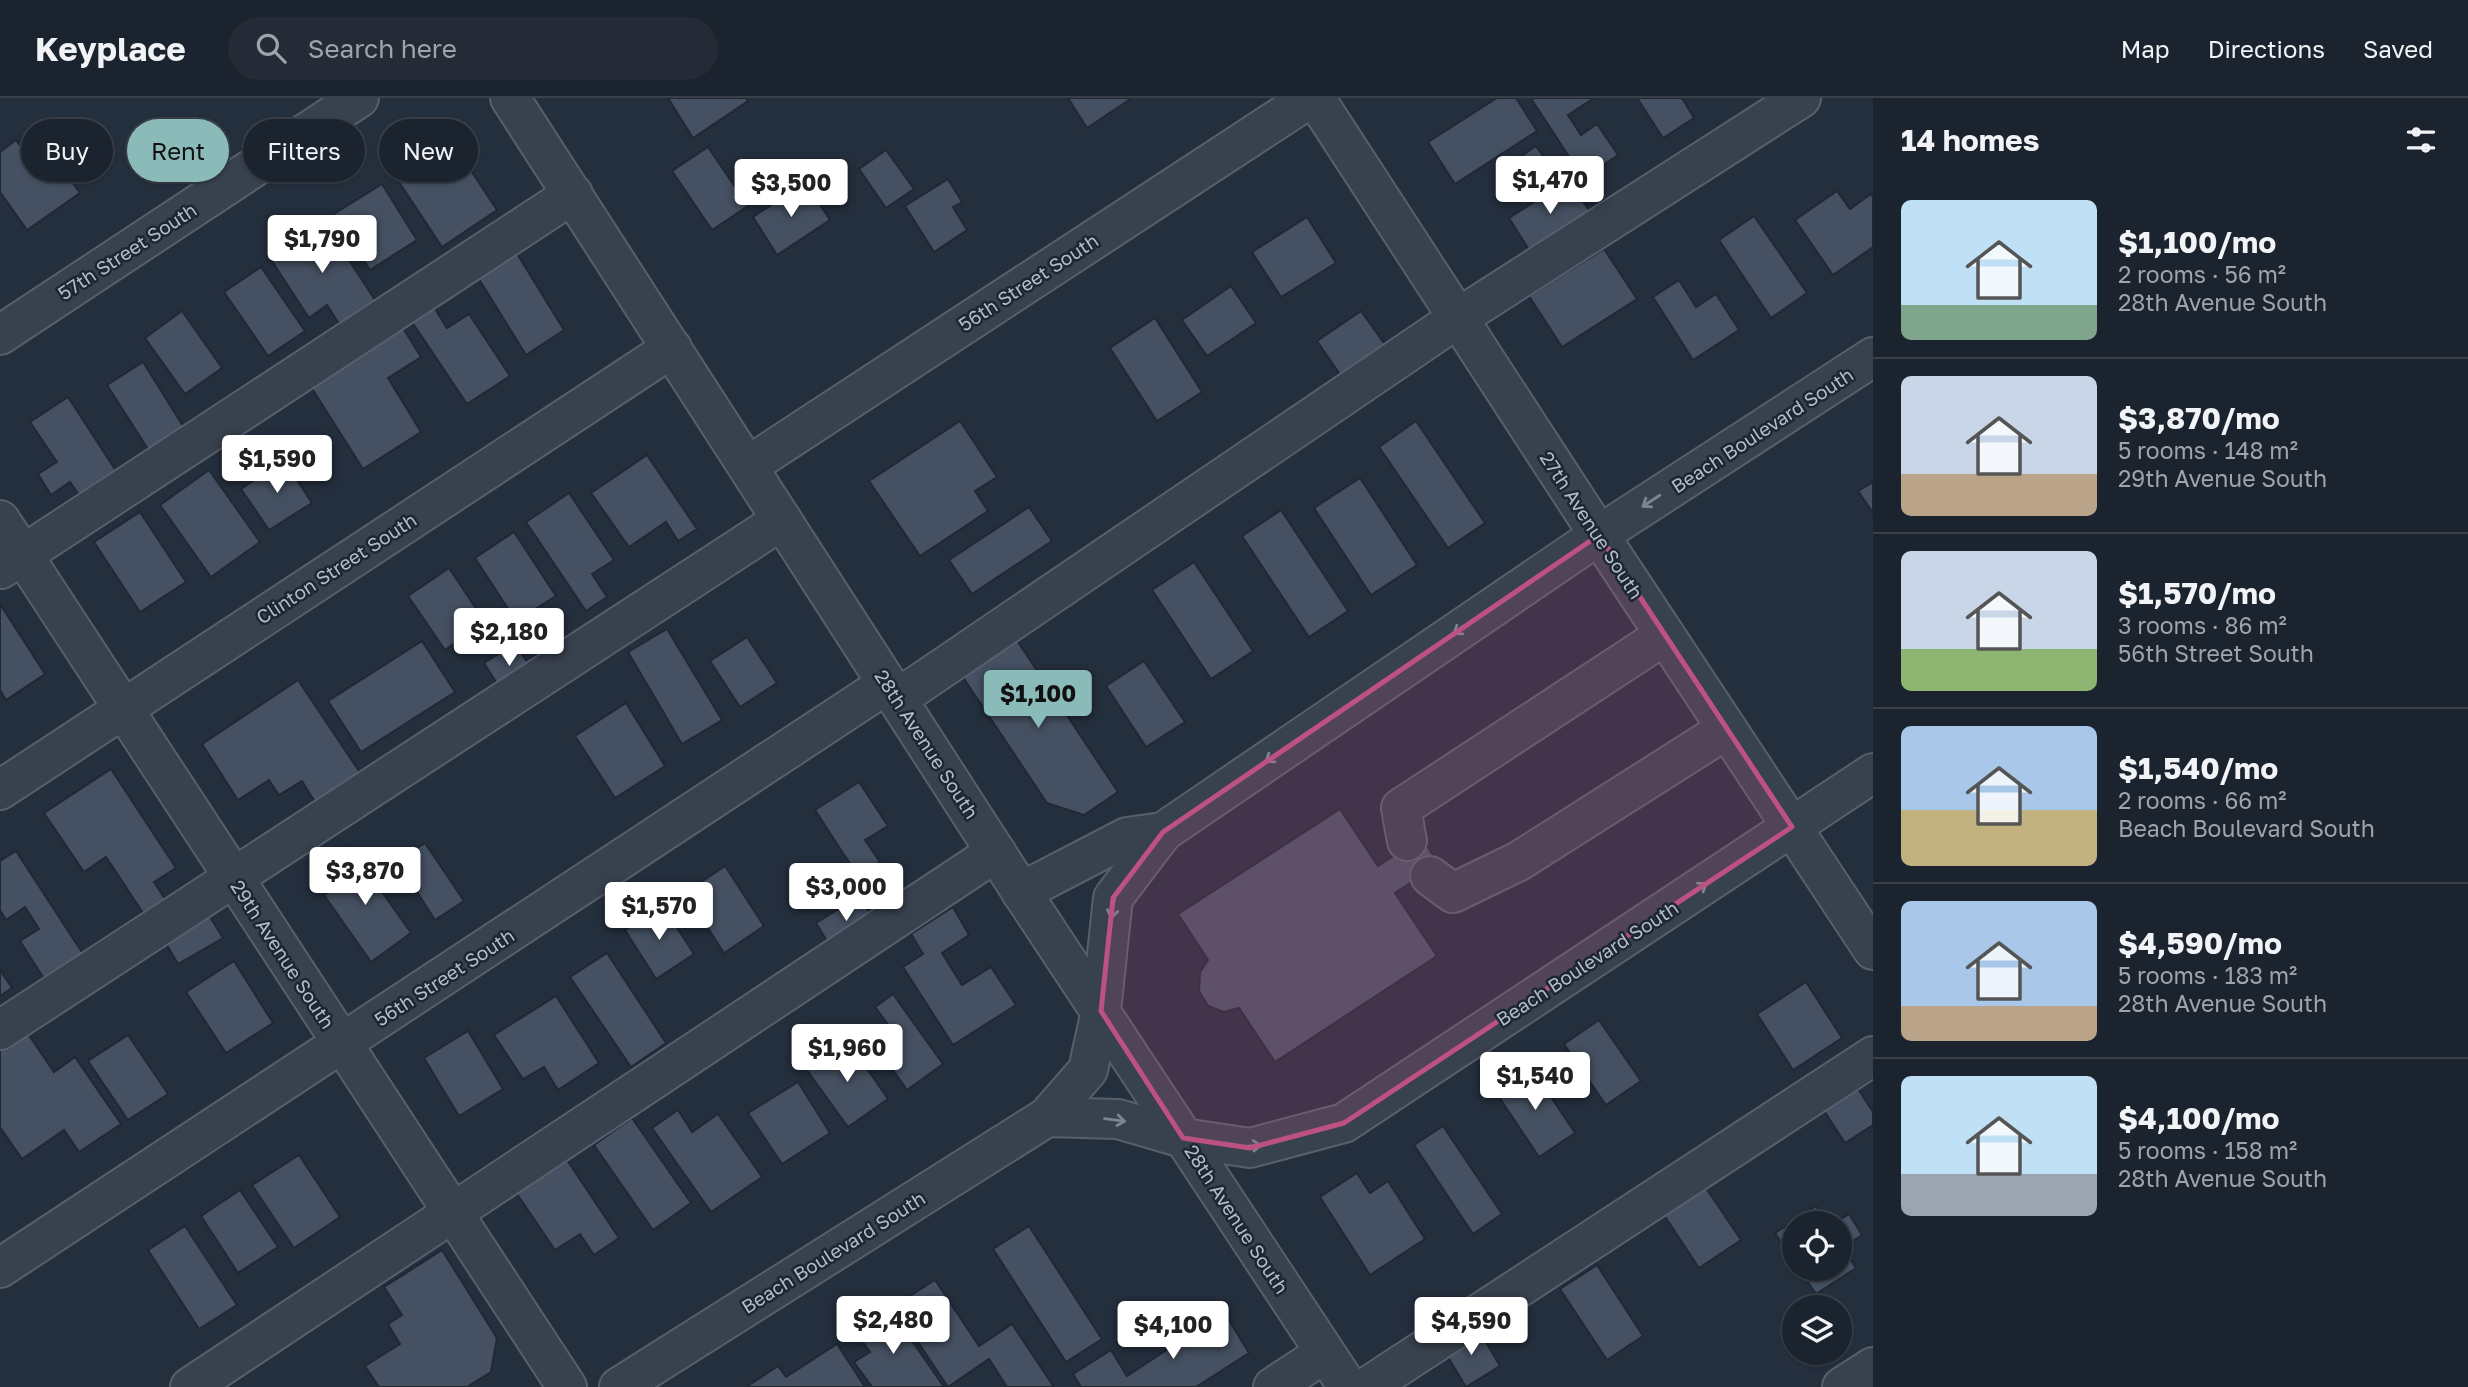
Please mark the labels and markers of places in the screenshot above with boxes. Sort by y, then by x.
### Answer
pin: $1,470 [1493,156,1607,216]
pin: $3,500 [734,159,848,219]
pin: $1,790 [265,216,379,275]
pin: $1,590 [220,436,334,495]
pin: $2,180 [452,608,566,668]
pin: $1,100 [981,670,1095,730]
pin: $3,870 [308,848,422,907]
pin: $3,000 [789,864,903,923]
pin: $1,570 [602,882,716,942]
pin: $1,960 [790,1024,904,1084]
pin: $1,540 [1478,1052,1592,1112]
pin: $2,480 [836,1296,950,1356]
pin: $4,590 [1414,1298,1528,1357]
pin: $4,100 [1116,1302,1230,1361]

